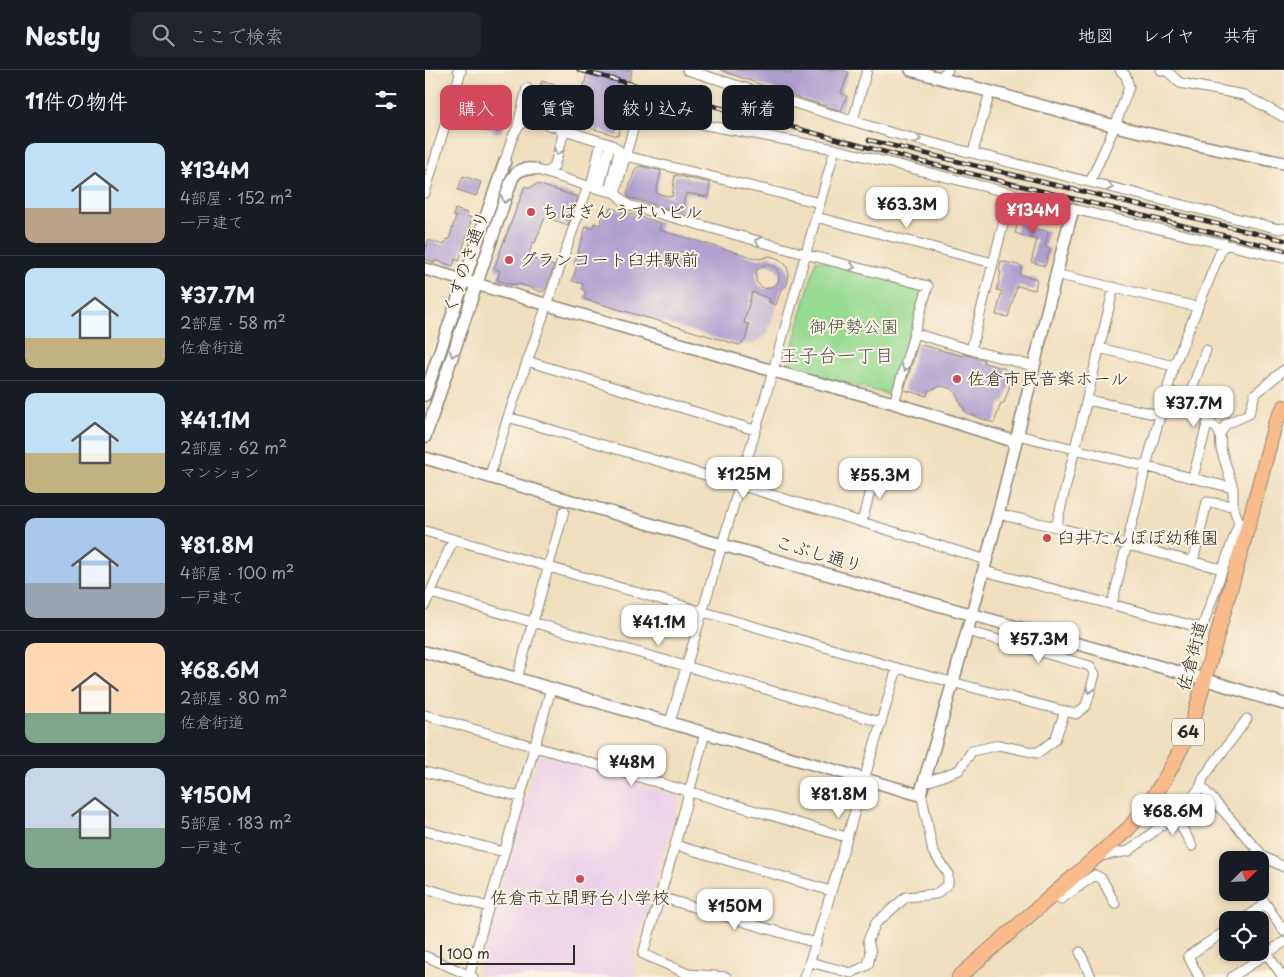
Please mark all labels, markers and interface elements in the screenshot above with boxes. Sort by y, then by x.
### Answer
search box [131,12,481,57]
text: Nestly [25,17,101,53]
icon: search [149,21,177,49]
text: ここで検索 [189,21,284,49]
text: 地図 [1078,21,1114,48]
text: レイヤ [1142,21,1195,48]
text: 共有 [1223,21,1259,48]
text: 11件の物件 [25,84,128,116]
chip: 購入 [440,85,512,130]
chip: 賃貸 [522,85,594,130]
chip: 絞り込み [604,85,712,130]
chip: 新着 [722,85,794,130]
icon: filters [372,86,400,114]
one-way arrow [914,133,923,144]
one-way arrow [553,148,563,156]
text: ¥134M [180,153,250,185]
icon: home [65,163,125,223]
one-way arrow [1105,181,1114,192]
text: 4部屋 · 152 m² [180,185,293,209]
pin: ¥63.3M [866,186,948,229]
text: ¥63.3M [877,191,937,215]
pin: ¥134M [998,192,1068,235]
one-way arrow [501,196,511,204]
place label: ちばぎんうすいビル [541,197,703,224]
text: ¥134M [1006,197,1060,221]
street label: くすのき通り [434,206,495,317]
marker: ちばぎんうすいビル [525,206,537,218]
text: 一戸建て [180,209,244,233]
one-way arrow [755,237,763,247]
place label: グランコート臼井駅前 [519,245,699,272]
marker: グランコート臼井駅前 [503,254,515,266]
one-way arrow [848,261,856,271]
text: ¥37.7M [180,278,255,310]
icon: home [65,288,125,348]
text: 2部屋 · 58 m² [180,310,286,334]
park label: 御伊勢公園 [809,312,899,339]
text: 佐倉街道 [180,334,244,358]
district label: 王子台一丁目 [780,340,894,368]
one-way arrow [449,350,459,358]
one-way arrow [900,363,910,371]
place label: 佐倉市民音楽ホール [967,364,1128,391]
marker: 佐倉市民音楽ホール [951,373,963,385]
pin: ¥37.7M [1153,386,1235,428]
text: ¥37.7M [1165,390,1223,414]
text: ¥41.1M [180,403,250,435]
icon: home [65,413,125,473]
text: 2部屋 · 62 m² [180,435,287,459]
pin: ¥125M [709,456,779,499]
pin: ¥55.3M [839,458,921,500]
text: マンション [180,459,259,483]
text: ¥125M [717,461,771,485]
text: ¥55.3M [850,462,910,486]
place label: 臼井たんぽぽ幼稚園 [1057,523,1219,550]
street label: こぶし通り [772,527,866,578]
text: ¥81.8M [180,528,254,560]
marker: 臼井たんぽぽ幼稚園 [1041,532,1053,544]
icon: home [65,538,125,598]
text: 4部屋 · 100 m² [180,560,294,584]
text: 一戸建て [180,584,244,608]
pin: ¥41.1M [618,604,700,647]
text: ¥41.1M [632,609,686,633]
street label: 佐倉街道 [1168,617,1213,694]
pin: ¥57.3M [998,622,1080,664]
text: ¥57.3M [1010,626,1068,650]
text: ¥68.6M [180,653,260,685]
icon: home [65,663,125,723]
text: 2部屋 · 80 m² [180,685,287,709]
one-way arrow [1086,686,1096,694]
text: 佐倉街道 [180,709,244,733]
road number: 64 [1172,719,1204,746]
pin: ¥48M [602,744,662,787]
text: ¥48M [609,749,655,773]
pin: ¥81.8M [798,776,880,819]
text: ¥150M [180,778,252,810]
text: ¥81.8M [811,781,867,805]
icon: home [65,788,125,848]
pin: ¥68.6M [1132,794,1214,836]
text: ¥68.6M [1143,798,1203,822]
text: 5部屋 · 183 m² [180,810,292,834]
text: 一戸建て [180,834,244,858]
north arrow [1219,851,1269,901]
map controls [1219,851,1269,961]
marker: 佐倉市立間野台小学校 [574,873,586,885]
place label: 佐倉市立間野台小学校 [490,883,670,910]
pin: ¥150M [700,888,770,931]
text: ¥150M [708,893,762,917]
button: locate [1219,911,1269,961]
scale bar [440,942,575,965]
text: 100 m [447,943,490,964]

